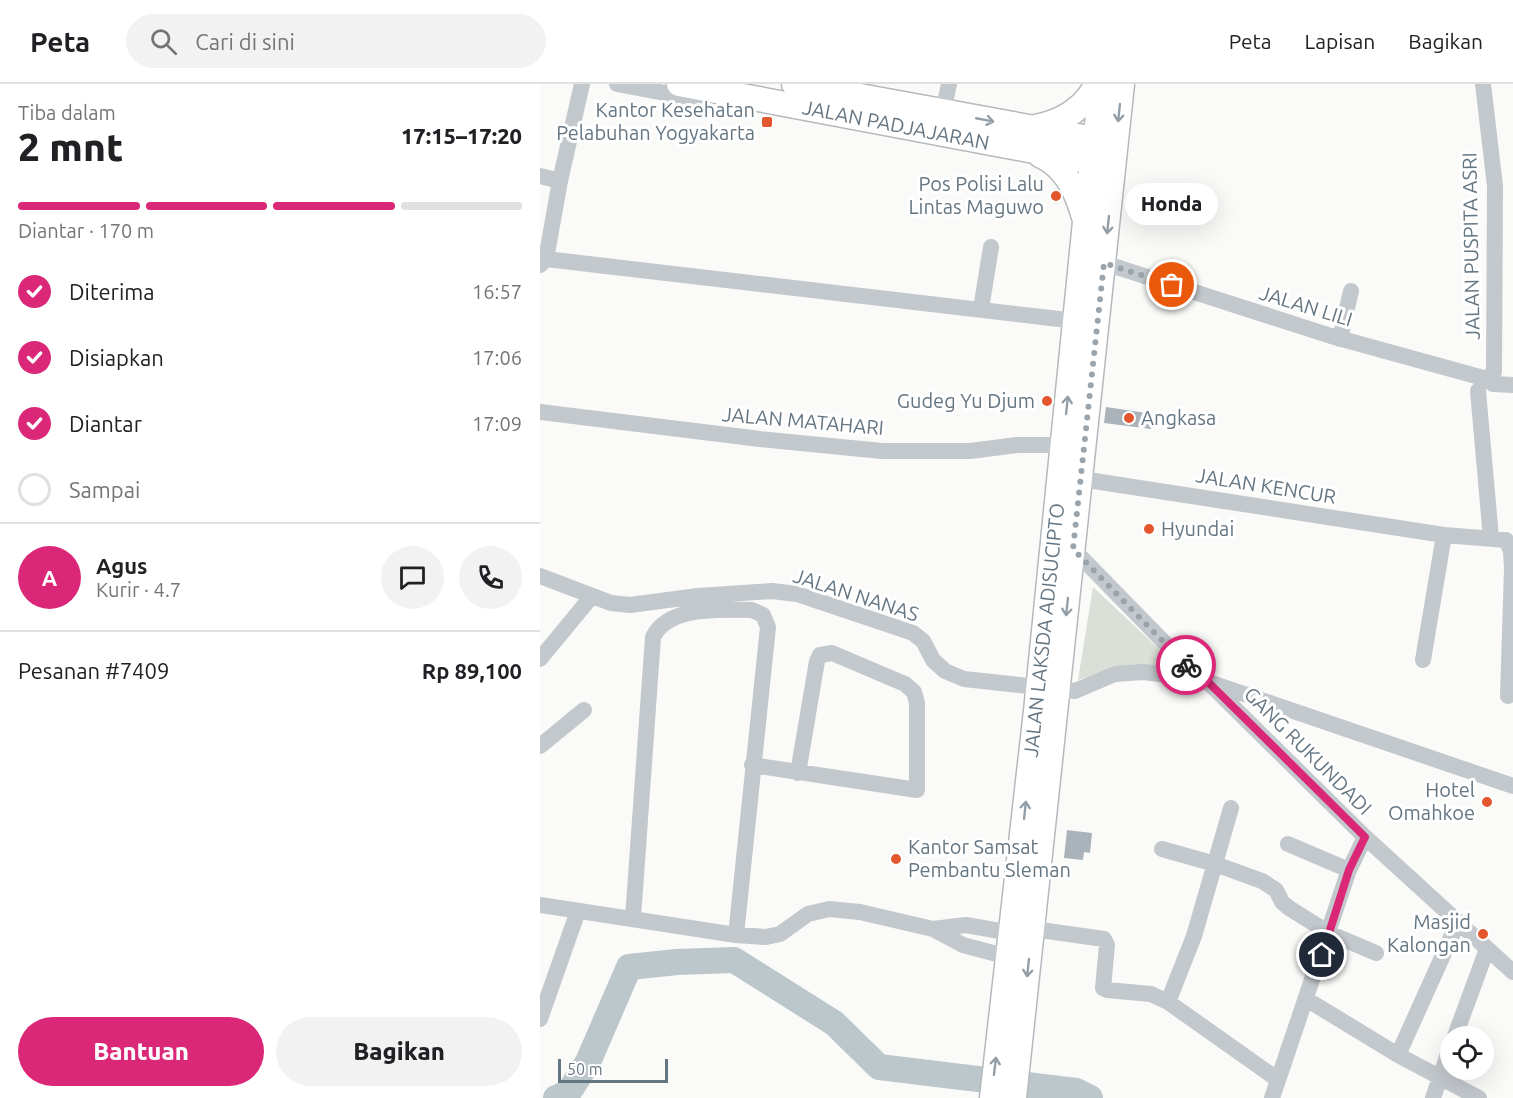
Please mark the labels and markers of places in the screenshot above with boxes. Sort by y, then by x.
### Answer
place label: Kantor Kesehatan Pelabuhan Yogyakarta [556,98,755,144]
marker: Kantor Kesehatan Pelabuhan Yogyakarta [760,115,774,129]
place label: Pos Polisi Lalu Lintas Maguwo [908,172,1044,218]
callout: Honda [1126,183,1218,225]
marker: Pos Polisi Lalu Lintas Maguwo [1049,189,1063,203]
pin [1146,259,1197,310]
place label: Gudeg Yu Djum [897,389,1035,412]
marker: Gudeg Yu Djum [1040,394,1054,408]
place label: Angkasa [1141,406,1216,429]
marker: Angkasa [1122,411,1136,425]
place label: Hyundai [1161,517,1234,540]
marker: Hyundai [1142,522,1156,536]
place label: Hotel Omahkoe [1388,778,1475,824]
marker: Hotel Omahkoe [1480,795,1494,809]
place label: Kantor Samsat Pembantu Sleman [908,835,1071,881]
marker: Kantor Samsat Pembantu Sleman [889,852,903,866]
place label: Masjid Kalongan [1387,910,1471,956]
marker: Masjid Kalongan [1476,927,1490,941]
pin [1296,929,1347,980]

